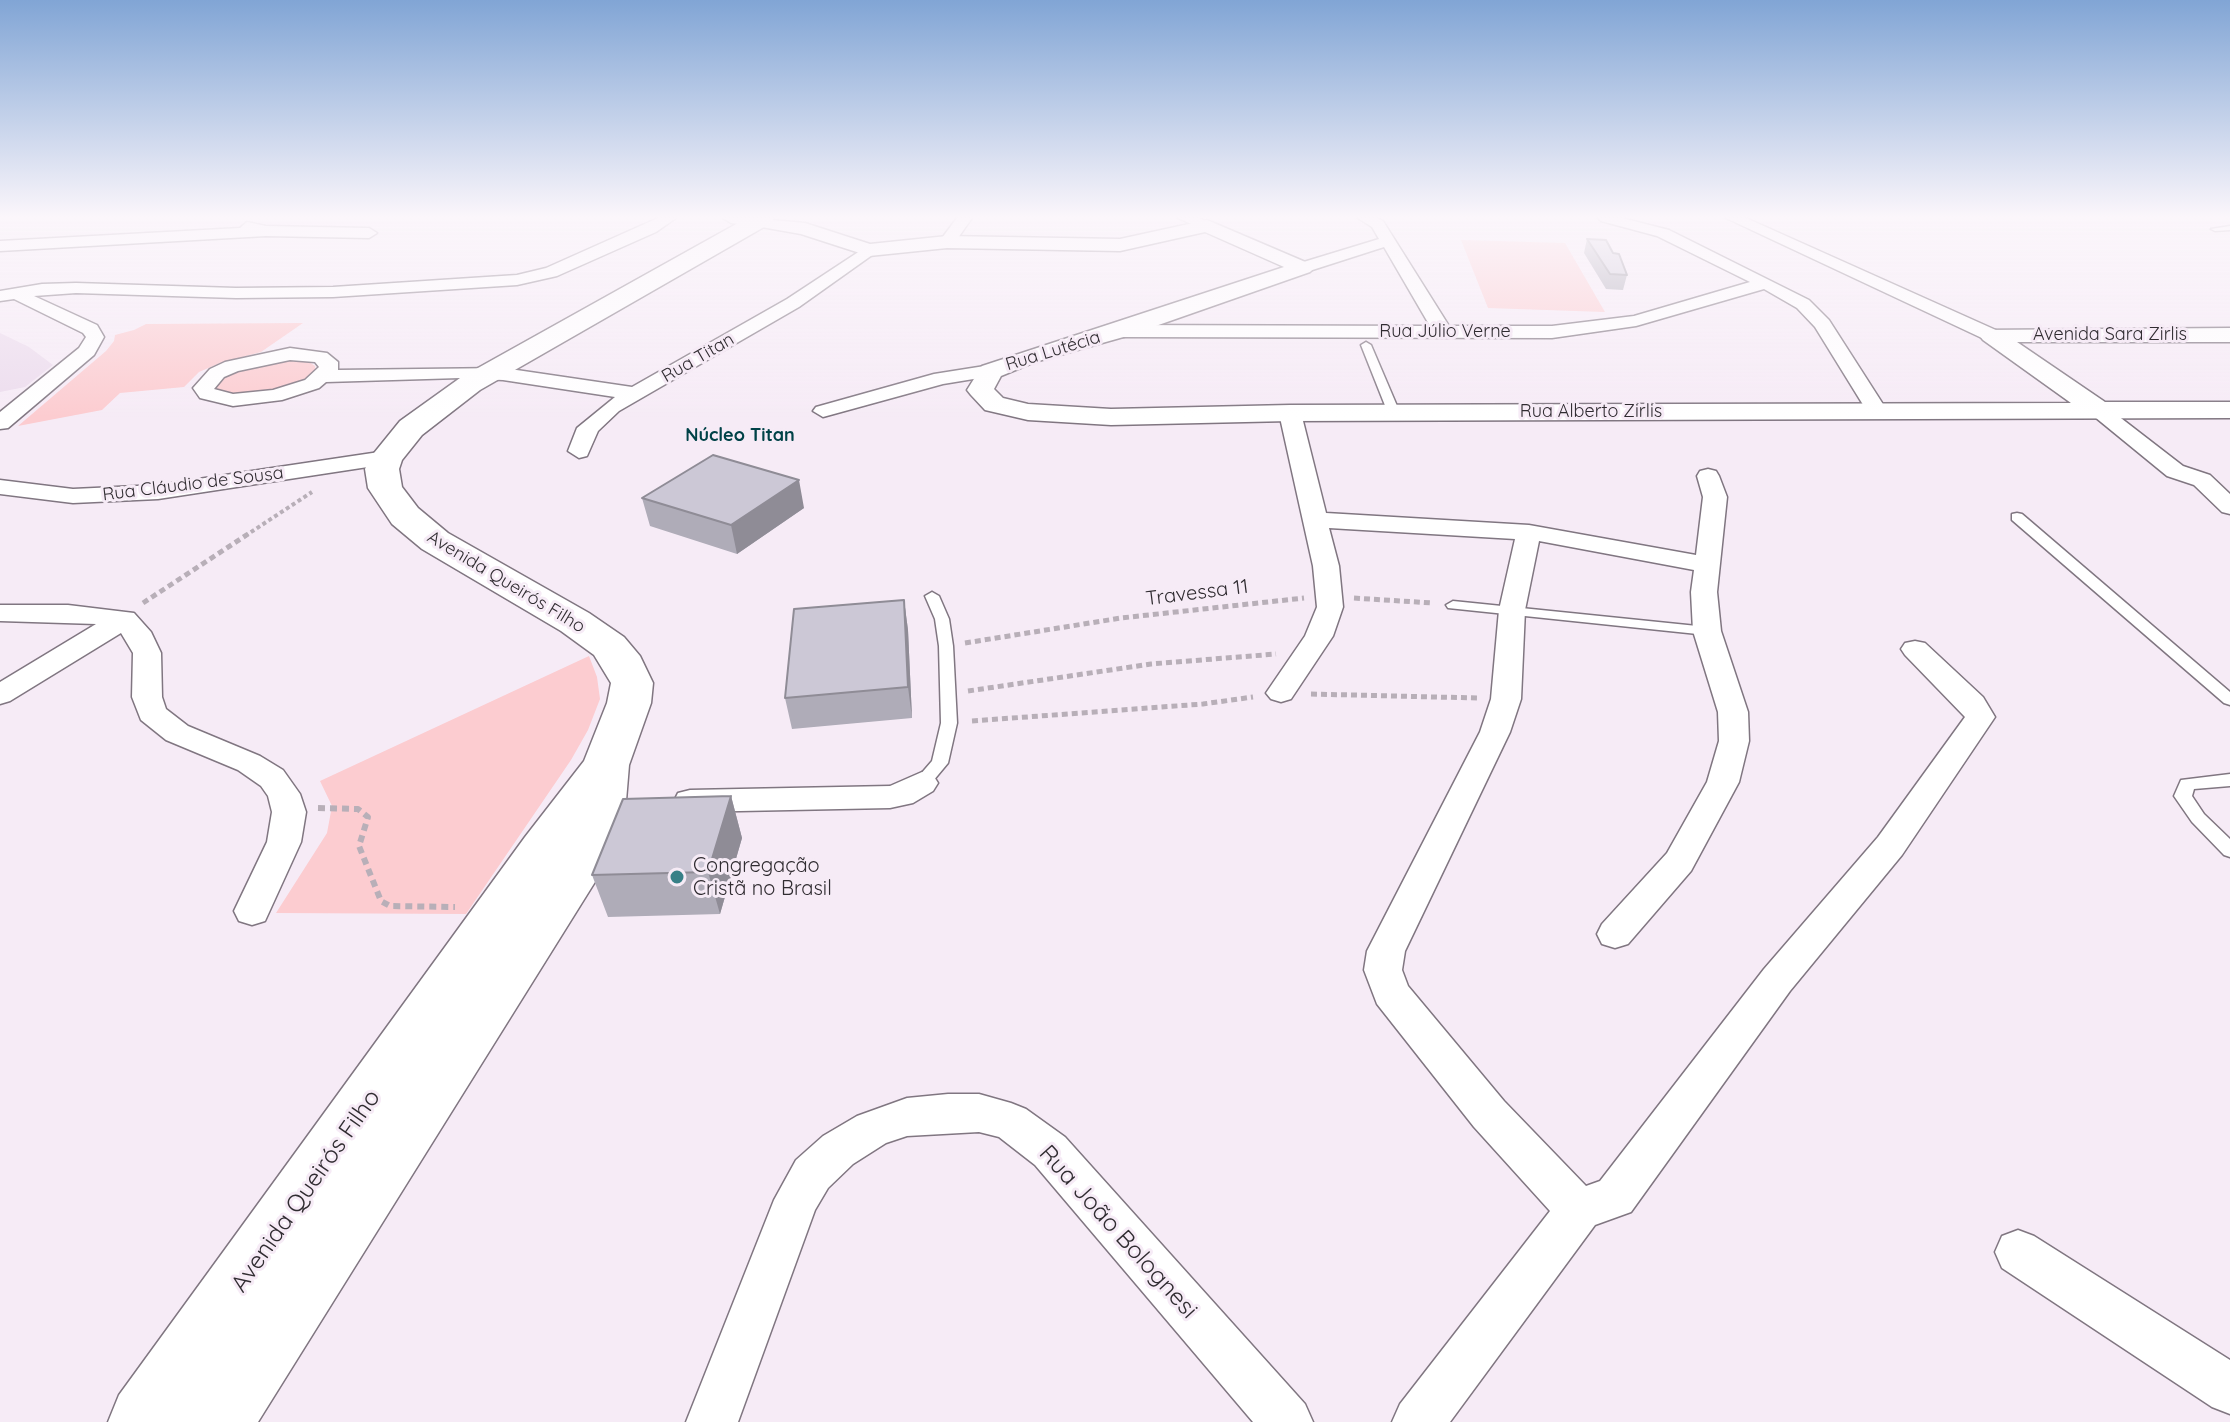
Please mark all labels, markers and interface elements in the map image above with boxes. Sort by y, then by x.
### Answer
street label: Rua Júlio Verne [1379,321,1511,343]
street label: Avenida Sara Zirlis [2033,324,2187,346]
street label: Rua Lutécia [1003,326,1103,376]
street label: Rua Titan [658,329,738,387]
street label: Rua Alberto Zirlis [1520,401,1662,423]
district label: Núcleo Titan [685,425,795,447]
street label: Rua Cláudio de Sousa [101,462,285,506]
street label: Avenida Queirós Filho [423,526,589,638]
street label: Travessa 11 [1144,575,1250,611]
place label: Congregação Cristã no Brasil [693,854,832,901]
marker: Congregação Cristã no Brasil [668,868,686,886]
street label: Avenida Queirós Filho [225,1084,387,1298]
street label: Rua João Bolognesi [1033,1139,1203,1325]

